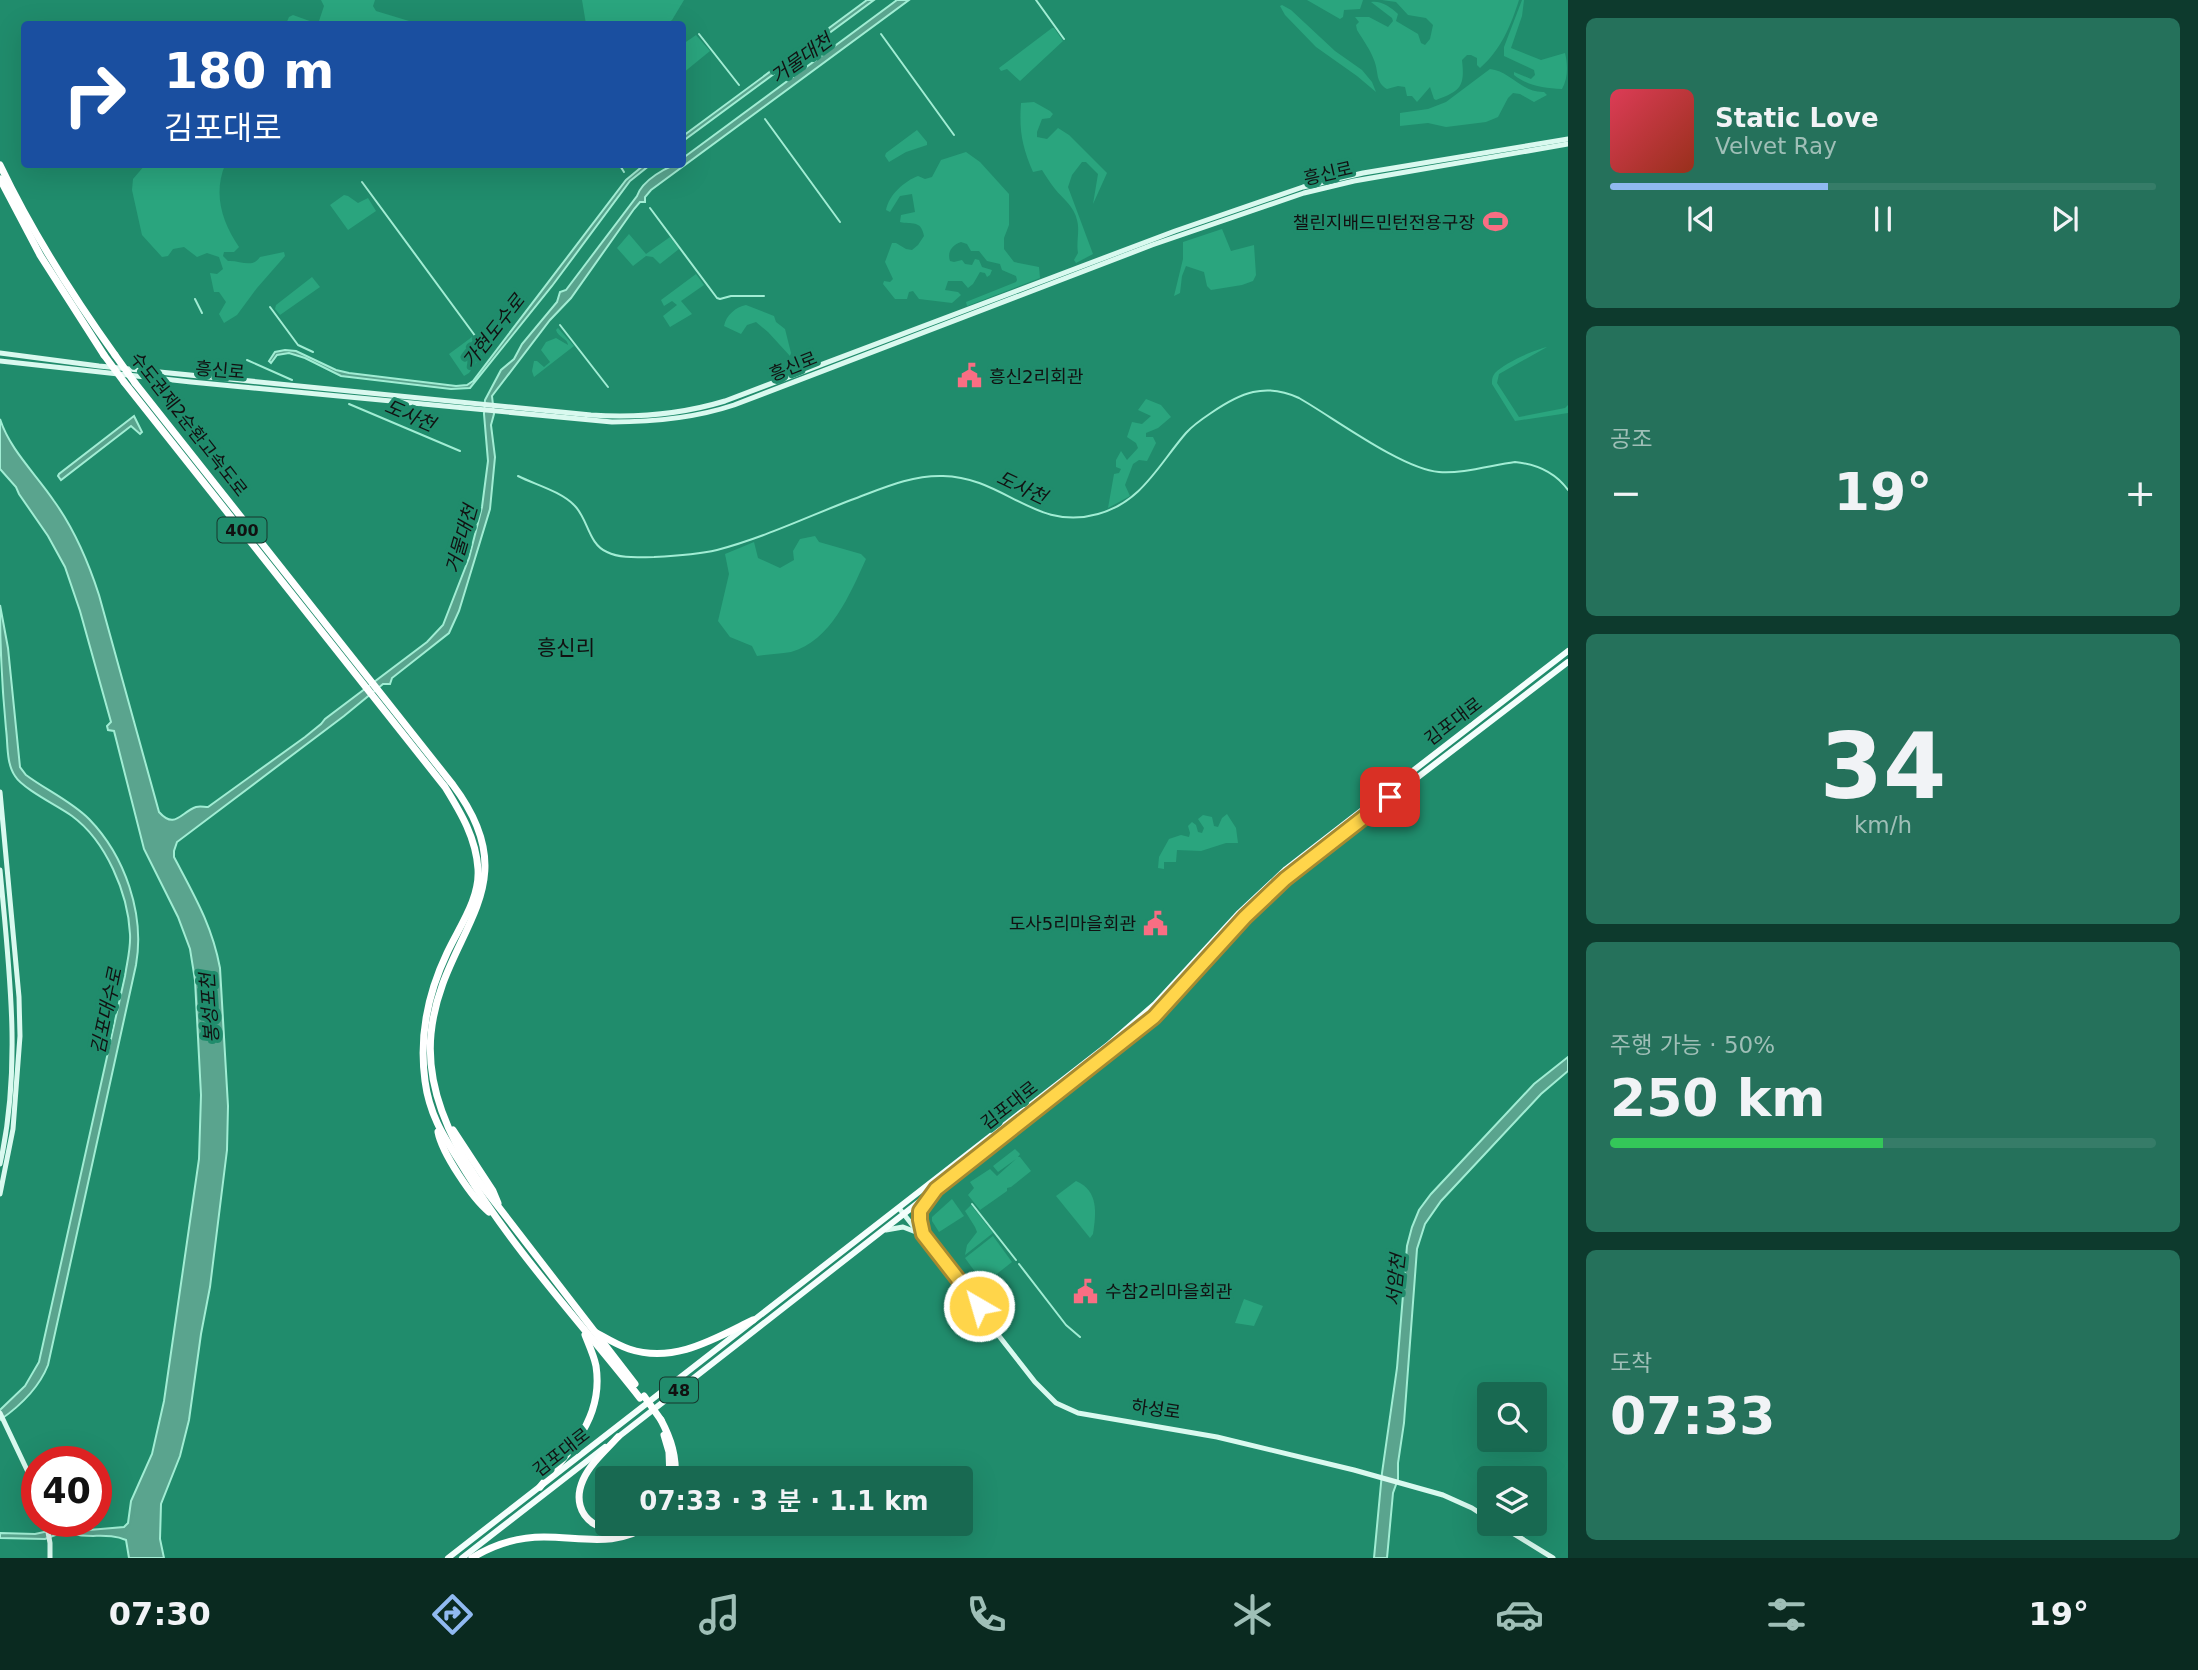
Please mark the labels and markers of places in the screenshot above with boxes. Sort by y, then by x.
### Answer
sports icon: 챌린지배드민턴전용구장 [1481,208,1509,236]
place label: 챌린지배드민턴전용구장 [1293,212,1475,233]
public building icon: 흥신2리회관 [955,362,983,390]
place label: 흥신2리회관 [989,366,1084,387]
pin [1360,767,1420,827]
public building icon: 도사5리마을회관 [1142,909,1170,937]
place label: 도사5리마을회관 [1009,913,1136,934]
public building icon: 수참2리마을회관 [1071,1277,1099,1305]
place label: 수참2리마을회관 [1105,1281,1233,1302]

